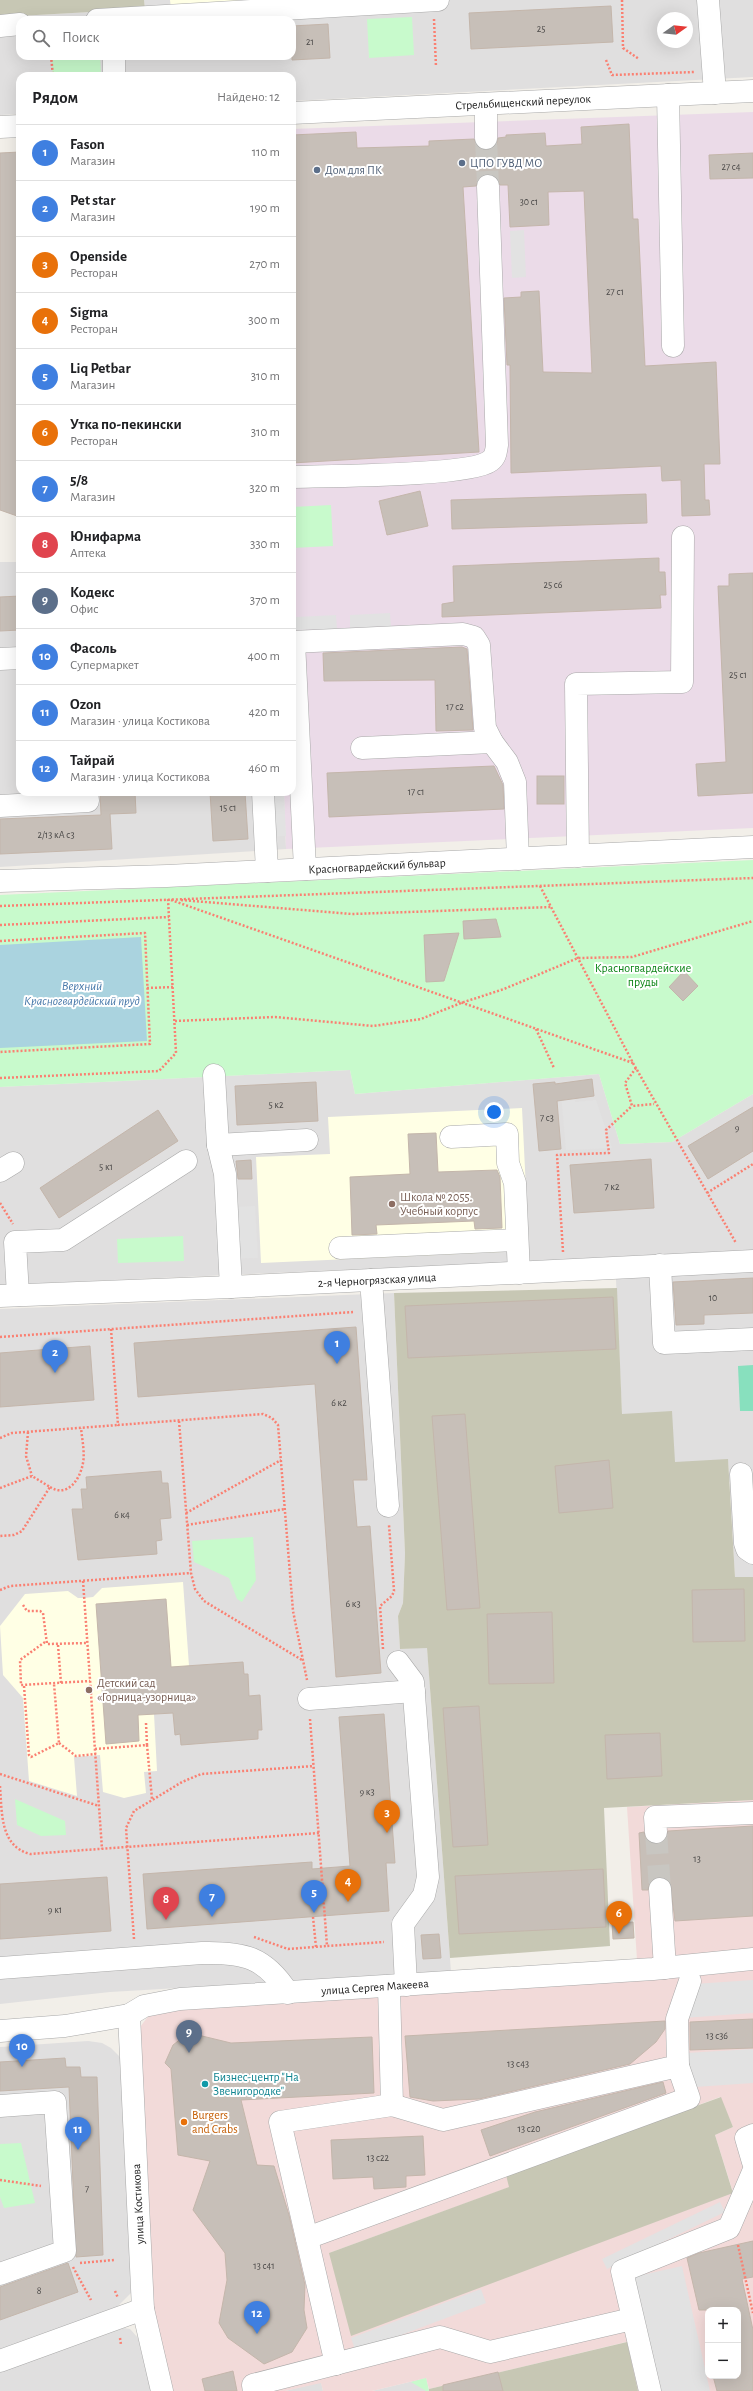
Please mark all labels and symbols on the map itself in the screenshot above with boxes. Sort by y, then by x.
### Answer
north arrow [657,12,693,48]
house number: 25 [537,24,545,34]
house number: 21 [306,37,314,47]
street label: Стрельбищенский переулок [455,92,592,113]
place label: ЦПО ГУВД МО [470,157,542,169]
marker: ЦПО ГУВД МО [457,158,467,168]
house number: 27 с4 [721,162,741,172]
place label: Дом для ПК [325,164,382,176]
marker: Дом для ПК [312,165,322,175]
house number: 30 с1 [520,197,538,207]
house number: 27 с1 [606,287,624,297]
house number: 25 с6 [543,580,563,590]
house number: 25 с1 [729,670,747,680]
house number: 17 с2 [446,702,464,712]
house number: 17 с1 [408,787,424,797]
house number: 15 с1 [220,803,236,813]
house number: 2/13 кА с3 [37,830,75,840]
street label: Красногвардейский бульвар [308,856,446,877]
park label: Красногвардейские пруды [595,962,691,989]
water label: Верхний Красногвардейский пруд [24,980,140,1008]
house number: 5 к2 [269,1100,284,1110]
your location [484,1102,504,1122]
house number: 7 с3 [540,1113,554,1123]
house number: 9 [735,1123,740,1133]
house number: 5 к1 [99,1162,113,1172]
house number: 7 к2 [605,1182,620,1192]
place label: Школа № 2055. Учебный корпус [400,1191,478,1218]
marker: Школа № 2055. Учебный корпус [387,1199,397,1209]
street label: 2-я Черногрязская улица [317,1271,437,1290]
house number: 10 [709,1293,717,1303]
pin: 1 [324,1331,350,1364]
pin: 2 [42,1340,68,1373]
house number: 6 к2 [331,1398,347,1408]
house number: 6 к4 [114,1510,130,1520]
house number: 6 к3 [345,1599,361,1609]
place label: Детский сад «Горница-узорница» [97,1677,197,1704]
marker: Детский сад «Горница-узорница» [84,1685,94,1695]
house number: 9 к3 [359,1787,375,1797]
pin: 3 [374,1800,400,1833]
house number: 13 [693,1854,701,1864]
pin: 4 [335,1869,361,1902]
pin: 5 [301,1880,327,1913]
pin: 7 [199,1884,225,1917]
pin: 8 [153,1887,179,1920]
pin: 6 [606,1901,632,1934]
house number: 9 к1 [48,1905,62,1915]
street label: улица Сергея Макеева [320,1977,430,1998]
pin: 9 [176,2020,202,2053]
house number: 13 с36 [706,2031,728,2041]
pin: 10 [9,2034,35,2067]
house number: 13 с43 [507,2059,529,2069]
place label: Бизнес-центр "На Звенигородке" [213,2071,299,2097]
marker: Бизнес-центр "На Звенигородке" [200,2079,210,2089]
place label: Burgers and Crabs [192,2109,238,2135]
pin: 11 [65,2117,91,2150]
marker: Burgers and Crabs [179,2117,189,2127]
house number: 13 с20 [517,2124,541,2134]
house number: 13 с22 [367,2153,390,2163]
street label: улица Костикова [130,2163,147,2246]
house number: 7 [85,2184,89,2194]
house number: 13 с41 [253,2261,275,2271]
house number: 8 [37,2286,42,2296]
pin: 12 [244,2301,270,2334]

